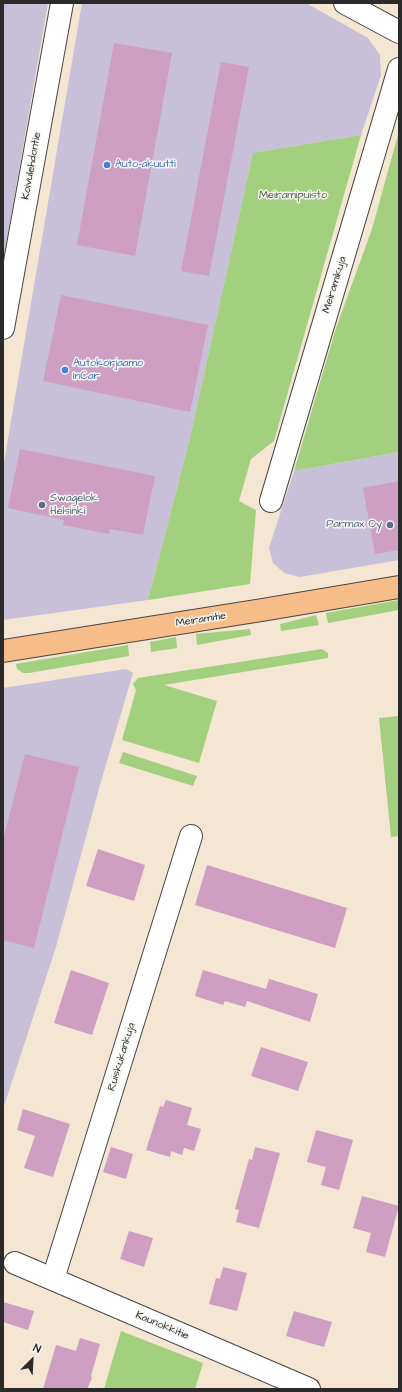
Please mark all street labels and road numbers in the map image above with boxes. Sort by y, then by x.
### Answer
street label: Koivulehdontie [20,131,44,201]
street label: Meiramikuja [320,255,350,315]
street label: Meiramitie [175,610,227,630]
street label: Ruiskukankuja [105,1021,139,1093]
street label: Kaunokkitie [133,1309,191,1343]

